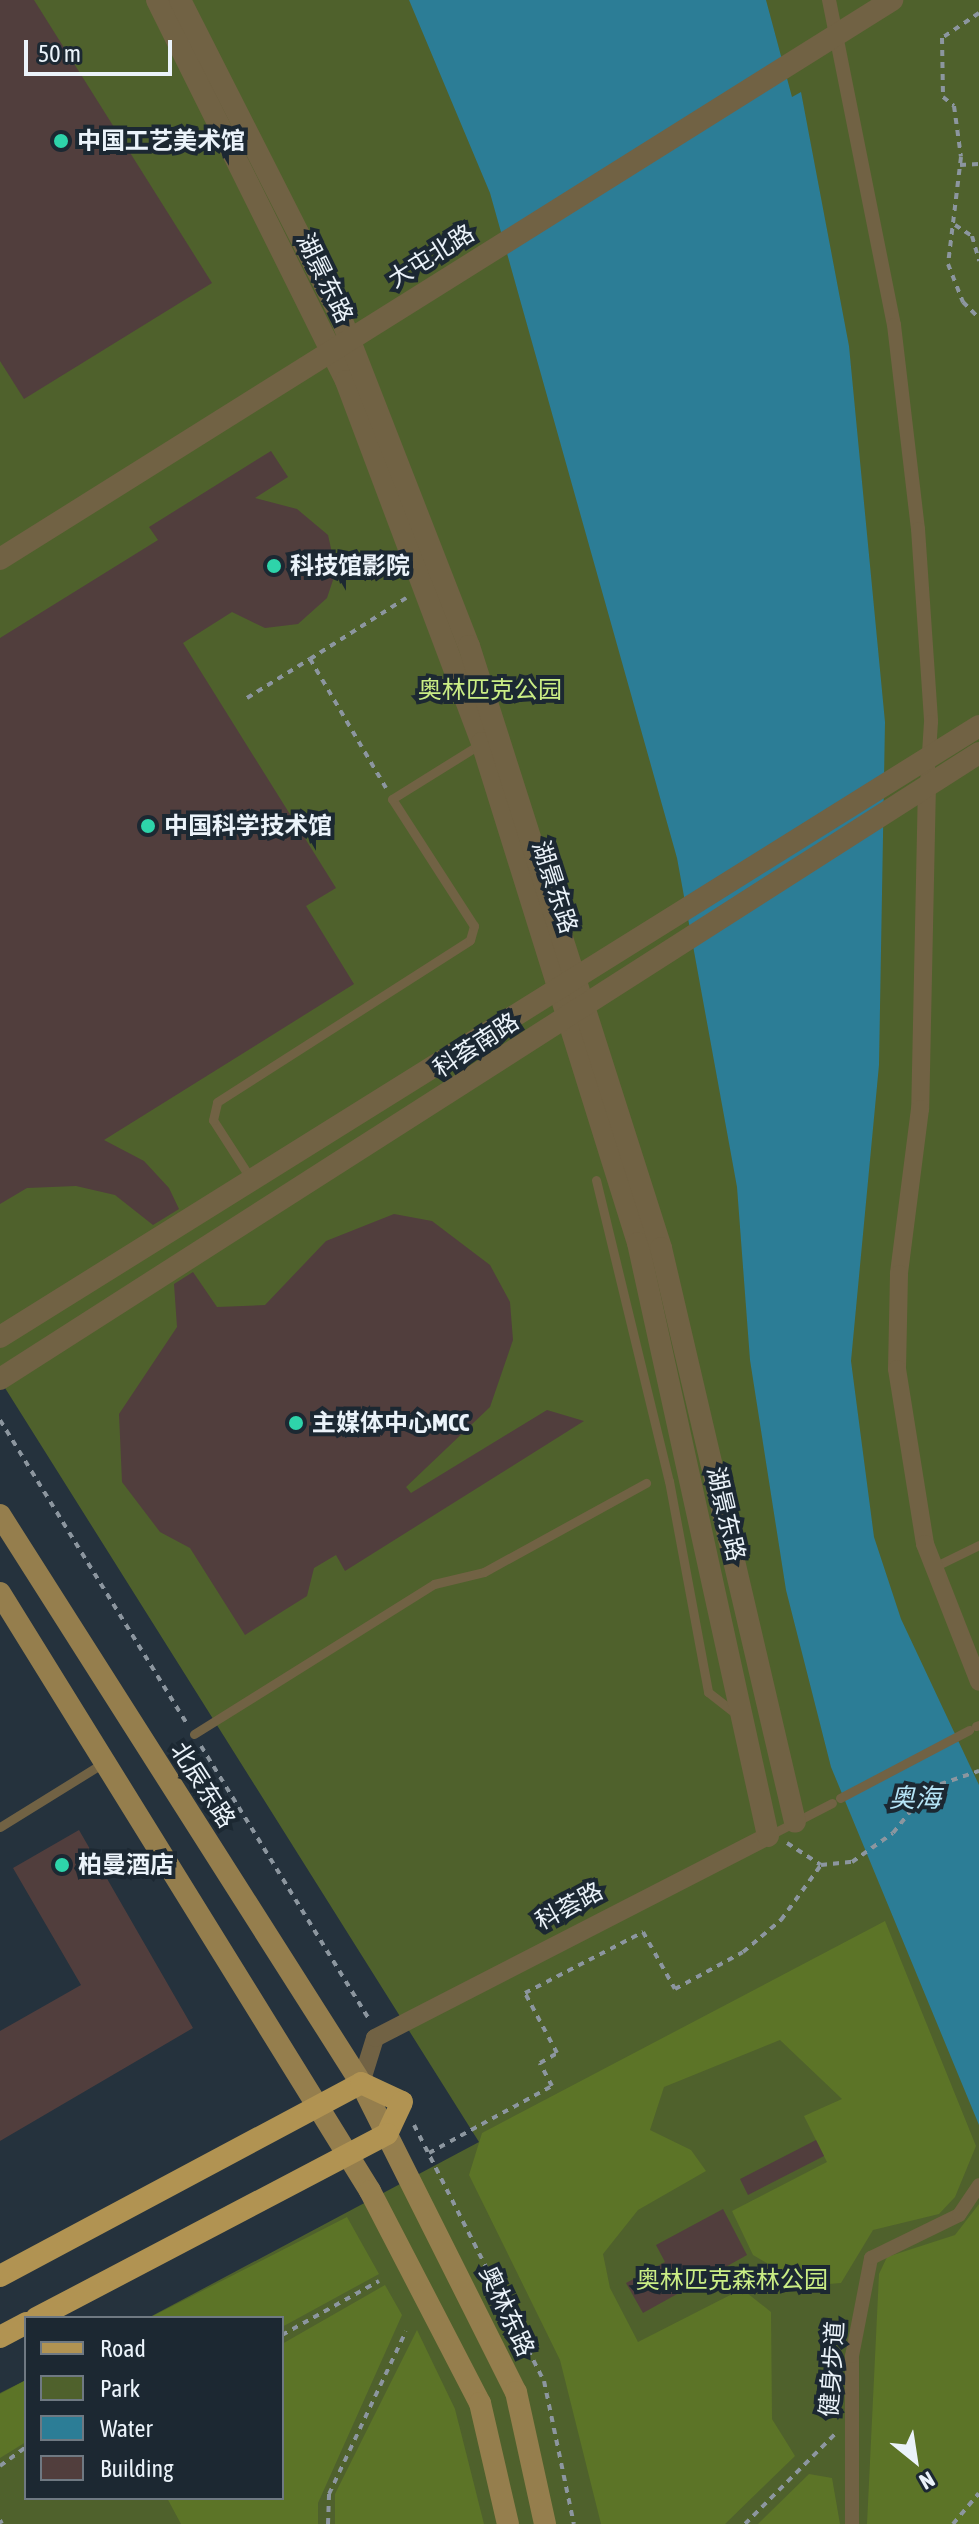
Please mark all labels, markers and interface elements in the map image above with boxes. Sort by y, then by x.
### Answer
scale bar [28,24,176,74]
text: 50 m [38,40,81,67]
place label: 中国工艺美术馆 [77,127,245,155]
marker: 中国工艺美术馆 [52,132,70,150]
street label: 大屯北路 [383,218,479,294]
street label: 湖景东路 [291,229,359,327]
place label: 科技馆影院 [290,552,410,580]
marker: 科技馆影院 [265,557,283,575]
park label: 奥林匹克公园 [418,676,562,704]
place label: 中国科学技术馆 [164,812,332,840]
marker: 中国科学技术馆 [139,817,157,835]
street label: 湖景东路 [526,837,584,937]
street label: 科荟南路 [428,1007,524,1083]
place label: 主媒体中心MCC [312,1409,469,1437]
marker: 主媒体中心MCC [287,1414,305,1432]
street label: 湖景东路 [701,1464,751,1564]
street label: 北辰东路 [165,1737,241,1833]
water label: 奥海 [889,1783,941,1815]
place label: 柏曼酒店 [78,1851,174,1879]
marker: 柏曼酒店 [53,1856,71,1874]
street label: 科荟路 [530,1876,608,1936]
street label: 奥林东路 [474,2261,540,2361]
park label: 奥林匹克森林公园 [636,2266,828,2294]
legend [24,2316,284,2500]
street label: 健身步道 [814,2320,850,2418]
text: Road [100,2335,146,2362]
text: Park [100,2375,140,2402]
text: Water [100,2415,153,2442]
north arrow [875,2420,955,2500]
text: Building [100,2455,173,2482]
text: N [915,2466,939,2495]

